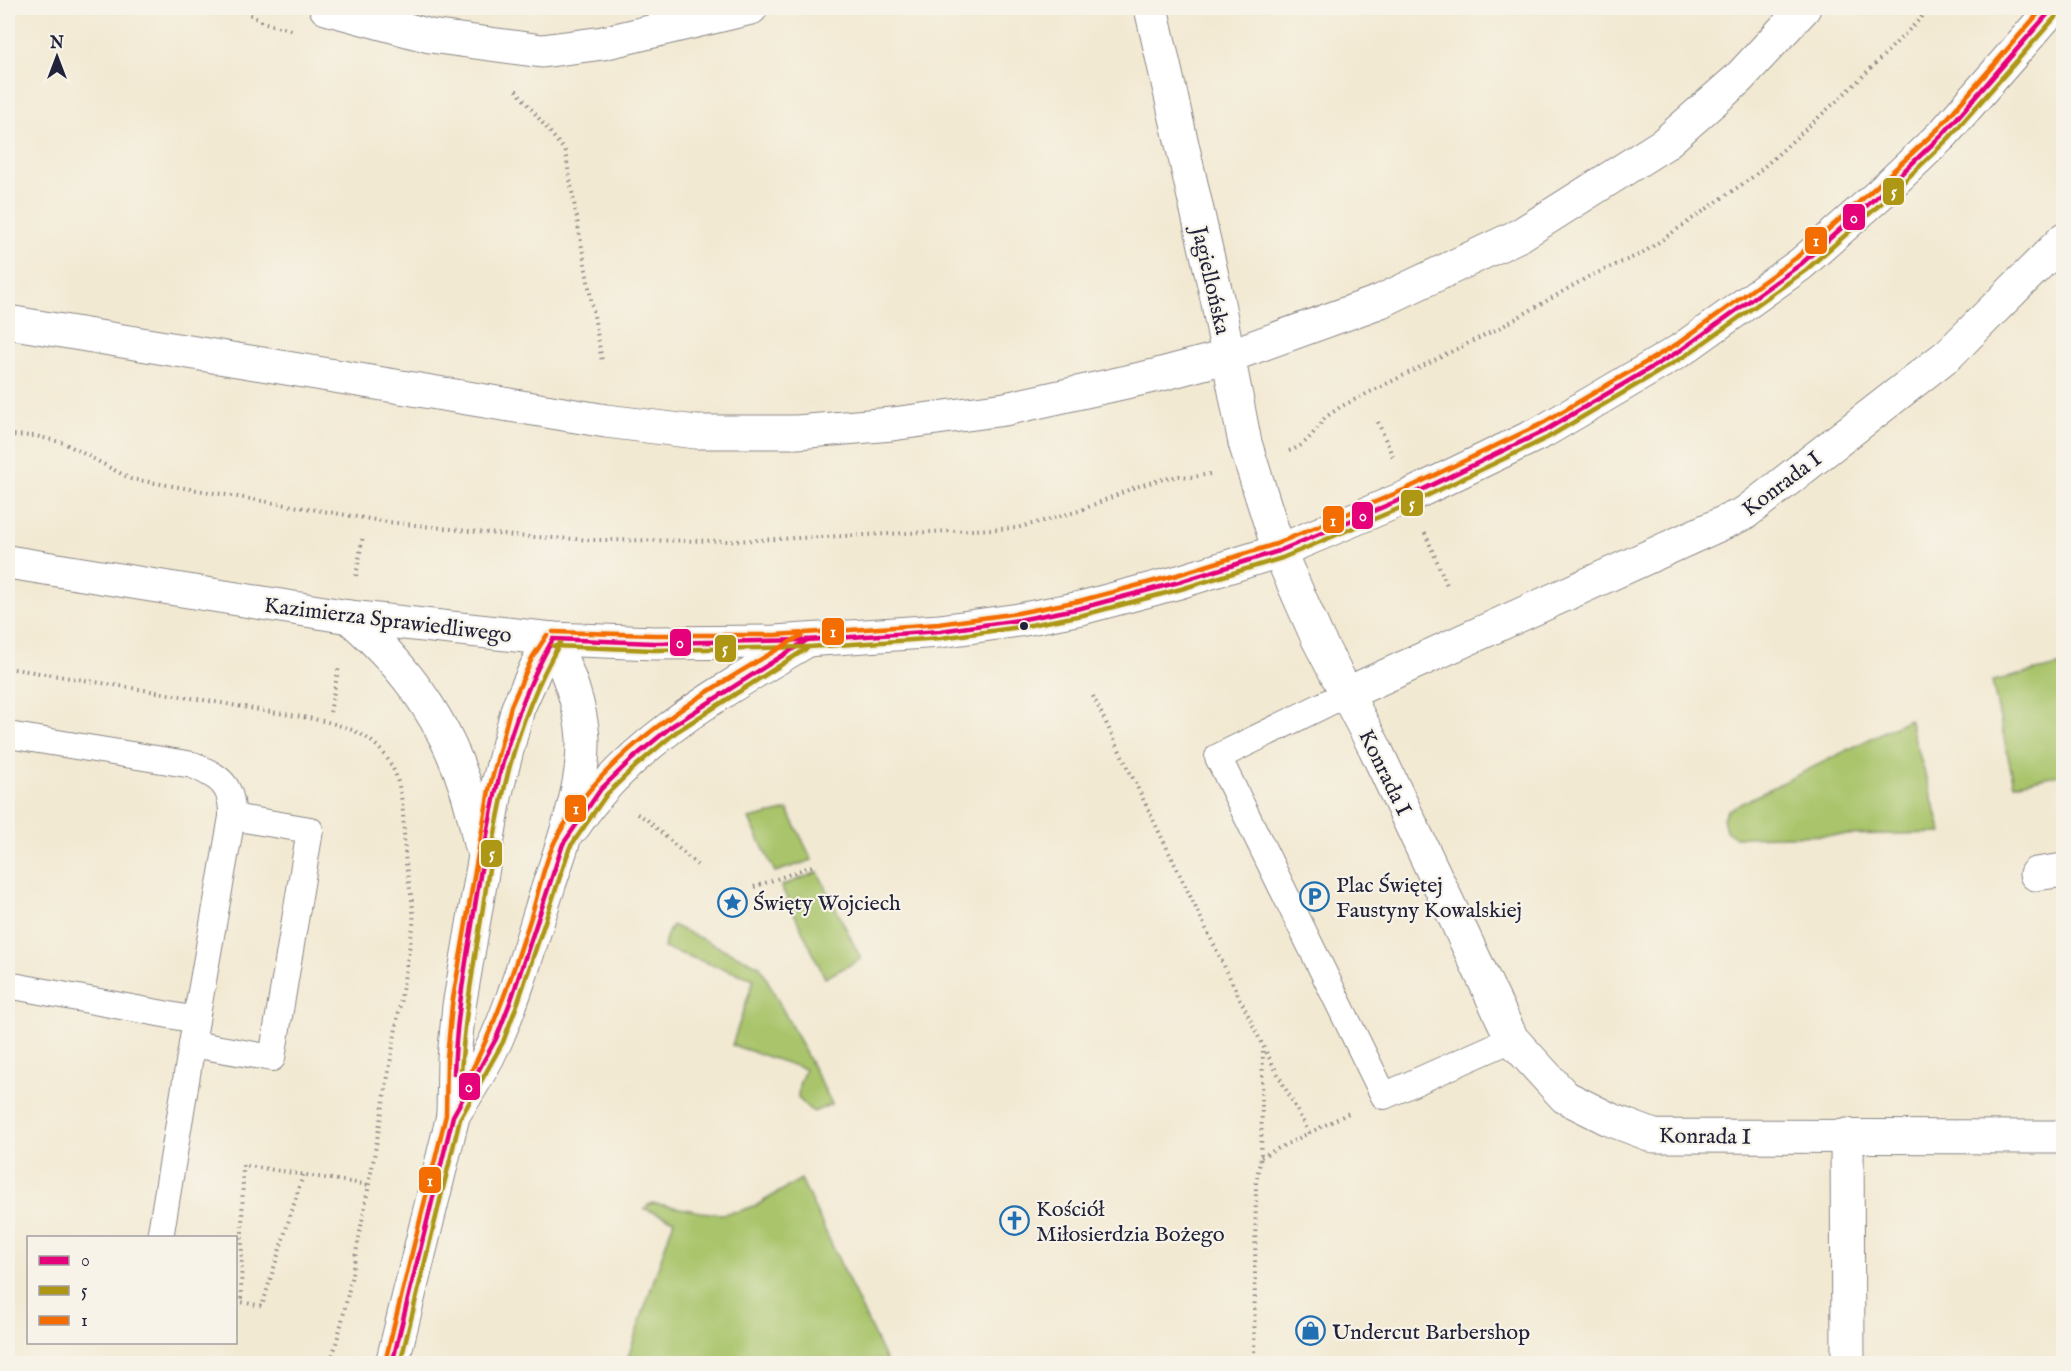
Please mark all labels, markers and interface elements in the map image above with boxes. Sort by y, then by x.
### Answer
north arrow [27,27,87,87]
text: N [49,34,64,54]
line badge: 5 [1882,177,1905,206]
text: 5 [1891,183,1897,203]
line badge: 0 [1842,203,1866,231]
text: 0 [1850,209,1858,229]
street label: Jagiellońska [1183,221,1236,338]
line badge: 1 [1804,226,1828,255]
text: 1 [1813,232,1819,252]
street label: Konrada I [1737,446,1828,524]
line badge: 5 [1400,489,1424,517]
text: 5 [1409,495,1415,515]
line badge: 0 [1351,501,1374,530]
line badge: 1 [1322,505,1345,534]
text: 0 [1359,507,1367,527]
text: 1 [1330,512,1336,532]
street label: Kazimierza Sprawiedliwego [262,592,513,650]
line badge: 1 [821,617,845,646]
unlabelled marker [1018,620,1030,632]
text: 1 [830,623,836,643]
line badge: 0 [669,628,692,657]
text: 0 [676,634,684,654]
line badge: 5 [714,634,737,663]
text: 5 [722,640,728,660]
street label: Konrada I [1351,725,1417,821]
line badge: 1 [564,794,587,823]
text: 1 [573,800,579,820]
line badge: 5 [480,839,503,868]
text: 5 [489,845,495,865]
place label: Plac Świętej Faustyny Kowalskiej [1336,872,1522,925]
parking icon: Plac Świętej Faustyny Kowalskiej [1299,881,1331,913]
place icon: Święty Wojciech [716,886,748,918]
place label: Święty Wojciech [753,890,901,918]
line badge: 0 [458,1072,481,1101]
text: 0 [465,1078,473,1098]
street label: Konrada I [1659,1122,1751,1152]
line badge: 1 [418,1166,442,1194]
text: 1 [427,1172,433,1192]
place label: Kościół Miłosierdzia Bożego [1036,1196,1225,1249]
church icon: Kościół Miłosierdzia Bożego [999,1205,1031,1237]
legend [27,1236,237,1344]
text: 0 [81,1250,90,1273]
text: 5 [81,1280,88,1303]
text: 1 [81,1310,88,1333]
shop icon: Undercut Barbershop [1295,1315,1327,1347]
place label: Undercut Barbershop [1332,1319,1530,1347]

